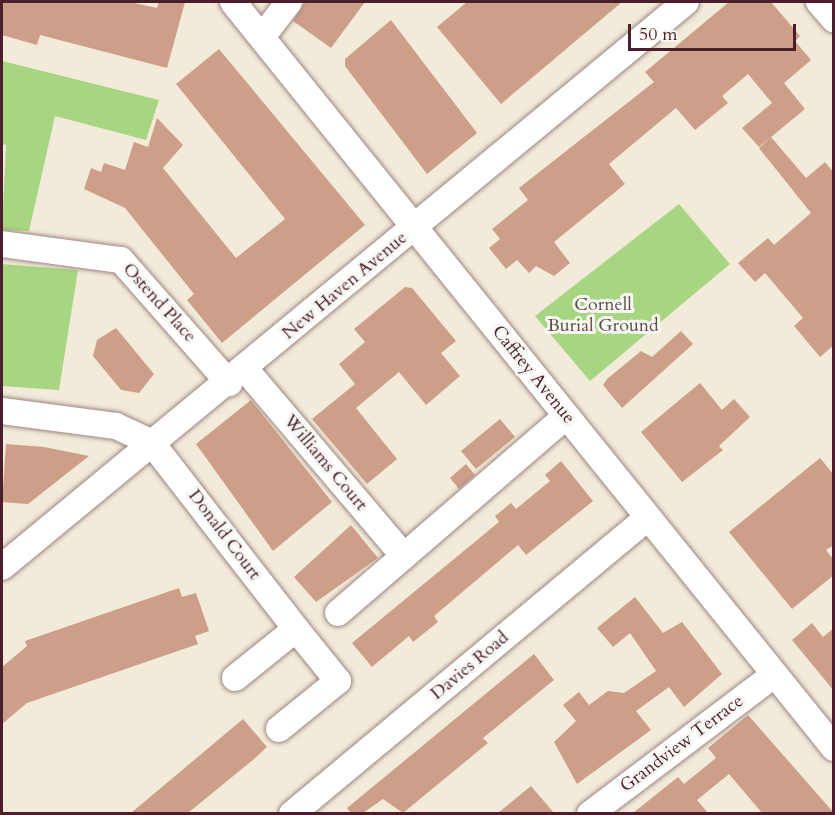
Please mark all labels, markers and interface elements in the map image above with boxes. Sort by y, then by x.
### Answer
scale bar [631,12,799,50]
text: 50 m [639,22,678,47]
street label: New Haven Avenue [278,227,412,345]
street label: Ostend Place [118,259,200,347]
park label: Cornell Burial Ground [547,295,659,338]
street label: Caffrey Avenue [487,322,579,428]
street label: Williams Court [279,411,371,515]
street label: Donald Court [183,486,265,584]
street label: Davies Road [427,627,513,705]
street label: Grandview Terrace [616,691,748,797]

